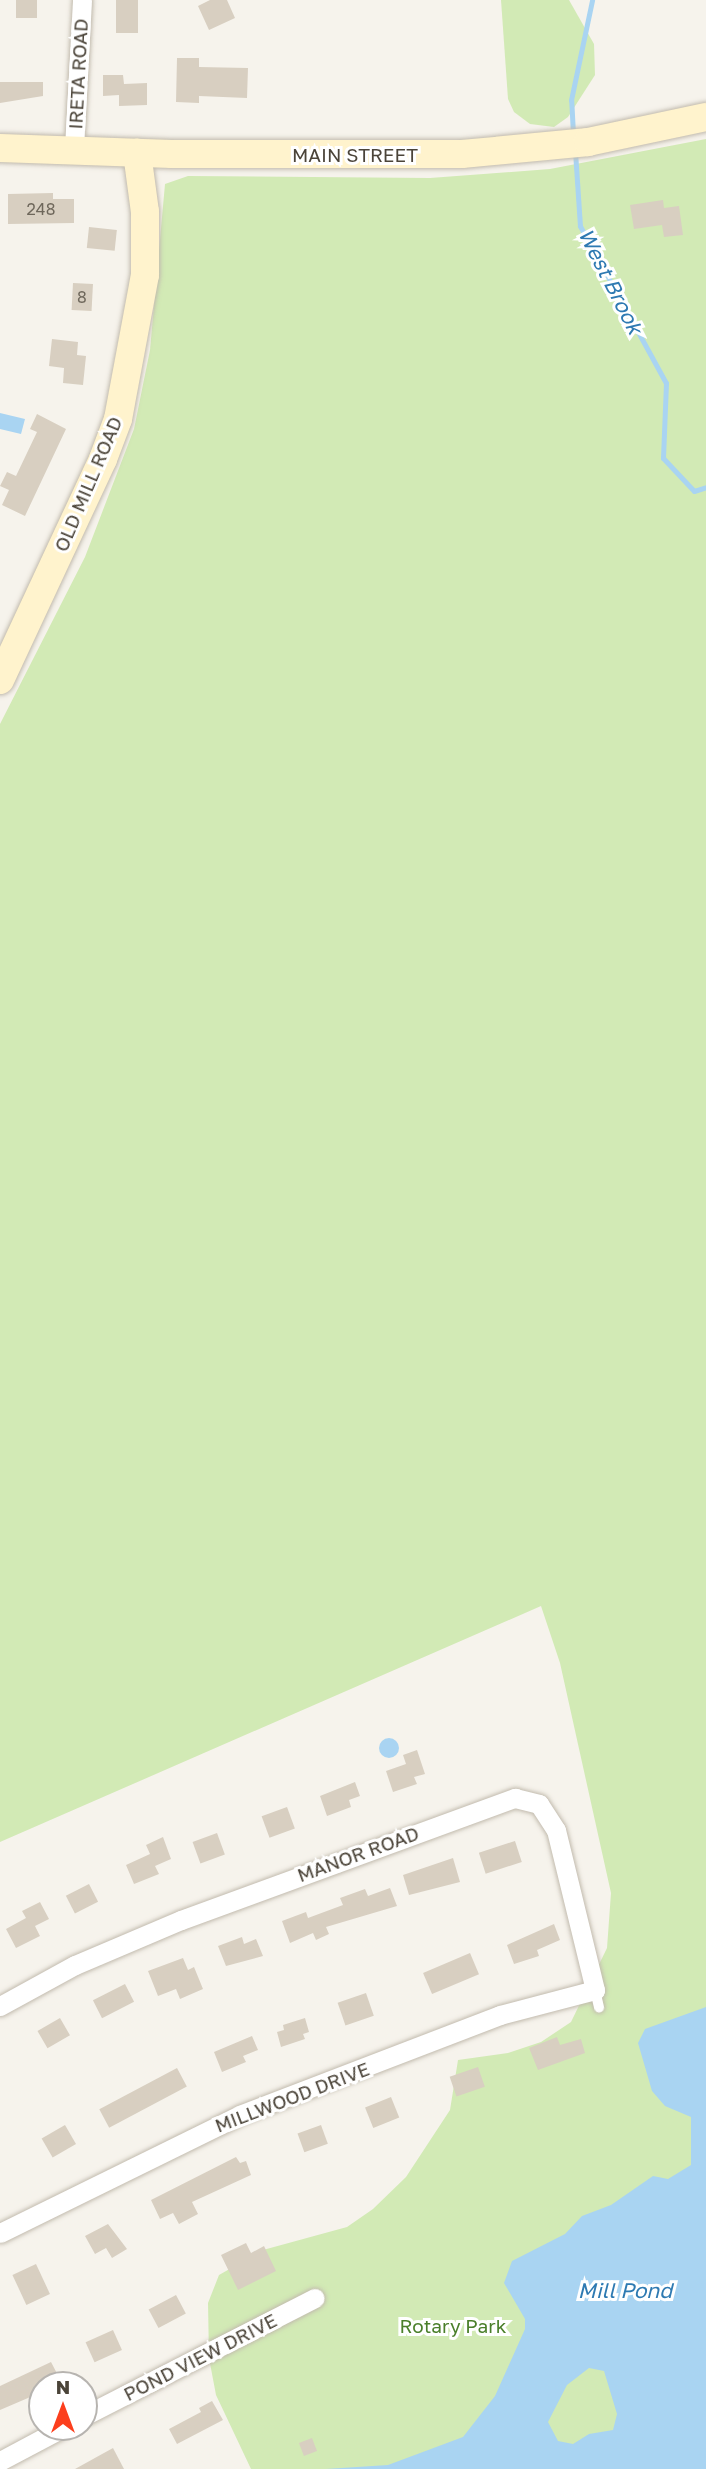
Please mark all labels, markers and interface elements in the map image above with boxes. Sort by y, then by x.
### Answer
street label: IRETA ROAD [64,18,92,130]
street label: MAIN STREET [292,144,418,166]
house number: 248 [27,199,55,219]
water label: West Brook [574,224,648,338]
house number: 8 [77,287,87,307]
street label: OLD MILL ROAD [49,413,127,555]
street label: MANOR ROAD [294,1821,422,1887]
street label: MILLWOOD DRIVE [212,2057,372,2137]
water label: Mill Pond [578,2277,672,2303]
street label: POND VIEW DRIVE [120,2309,280,2405]
park label: Rotary Park [400,2315,506,2337]
north arrow [28,2371,98,2441]
text: N [56,2375,70,2398]

